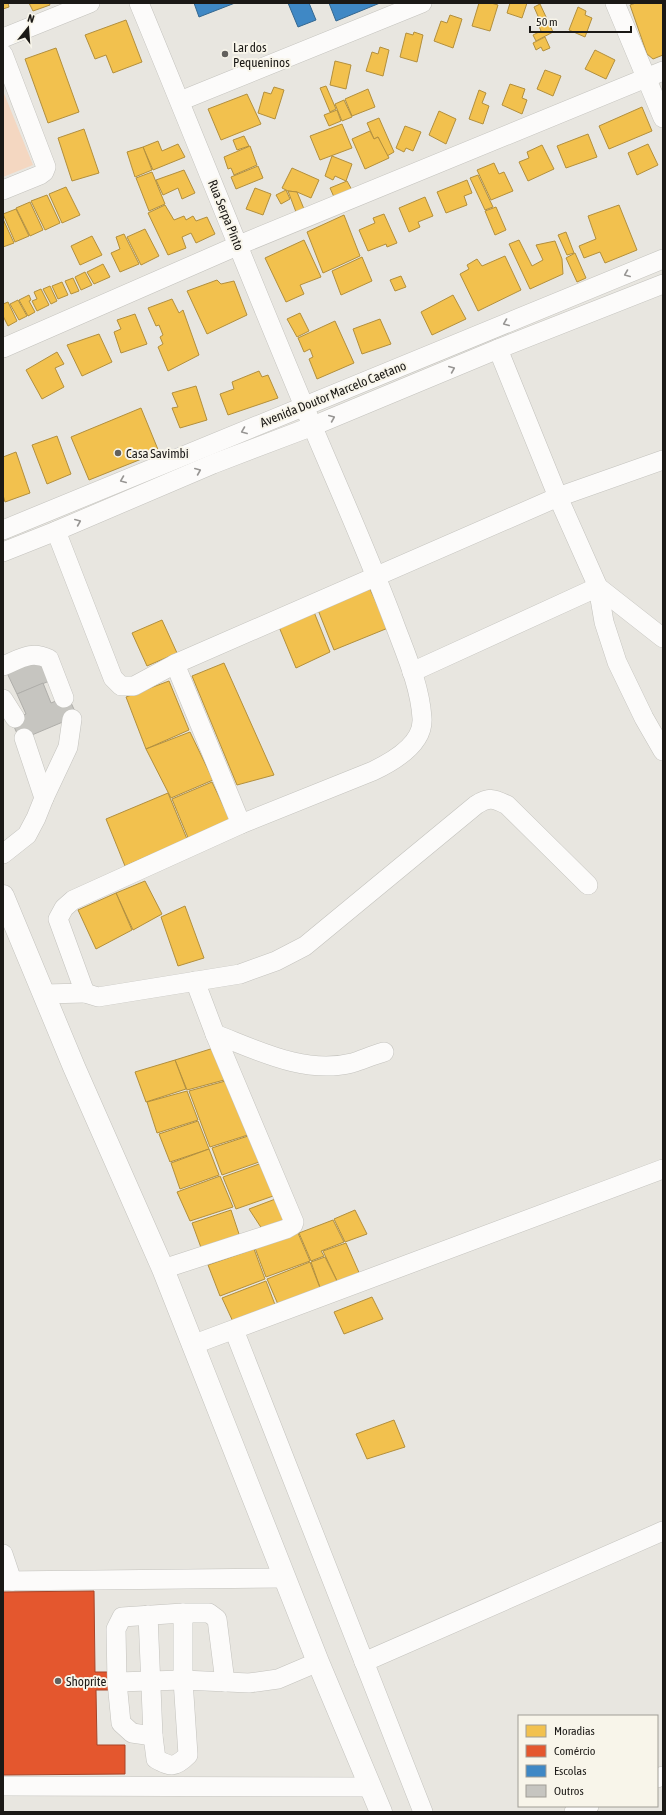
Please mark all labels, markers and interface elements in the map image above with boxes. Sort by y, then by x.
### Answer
north arrow [8,8,48,48]
scale bar [530,8,631,34]
text: N [26,12,36,25]
text: 50 m [536,15,558,29]
place label: Lar dos Pequeninos [233,40,290,70]
marker: Lar dos Pequeninos [220,49,230,59]
street label: Rua Serpa Pinto [205,177,247,253]
one-way arrow [623,270,630,278]
one-way arrow [503,319,510,327]
street label: Avenida Doutor Marcelo Caetano [258,358,408,430]
one-way arrow [448,365,455,373]
one-way arrow [328,415,335,423]
one-way arrow [240,426,247,434]
place label: Casa Savimbi [126,446,189,461]
marker: Casa Savimbi [113,448,123,458]
one-way arrow [194,467,201,475]
one-way arrow [120,475,128,483]
one-way arrow [74,519,82,527]
place label: Shoprite [66,1674,106,1689]
marker: Shoprite [53,1676,63,1686]
legend [518,1715,658,1807]
text: Moradias [554,1724,595,1738]
text: Comércio [554,1744,596,1758]
text: Escolas [554,1764,586,1778]
text: Outros [554,1784,584,1798]

